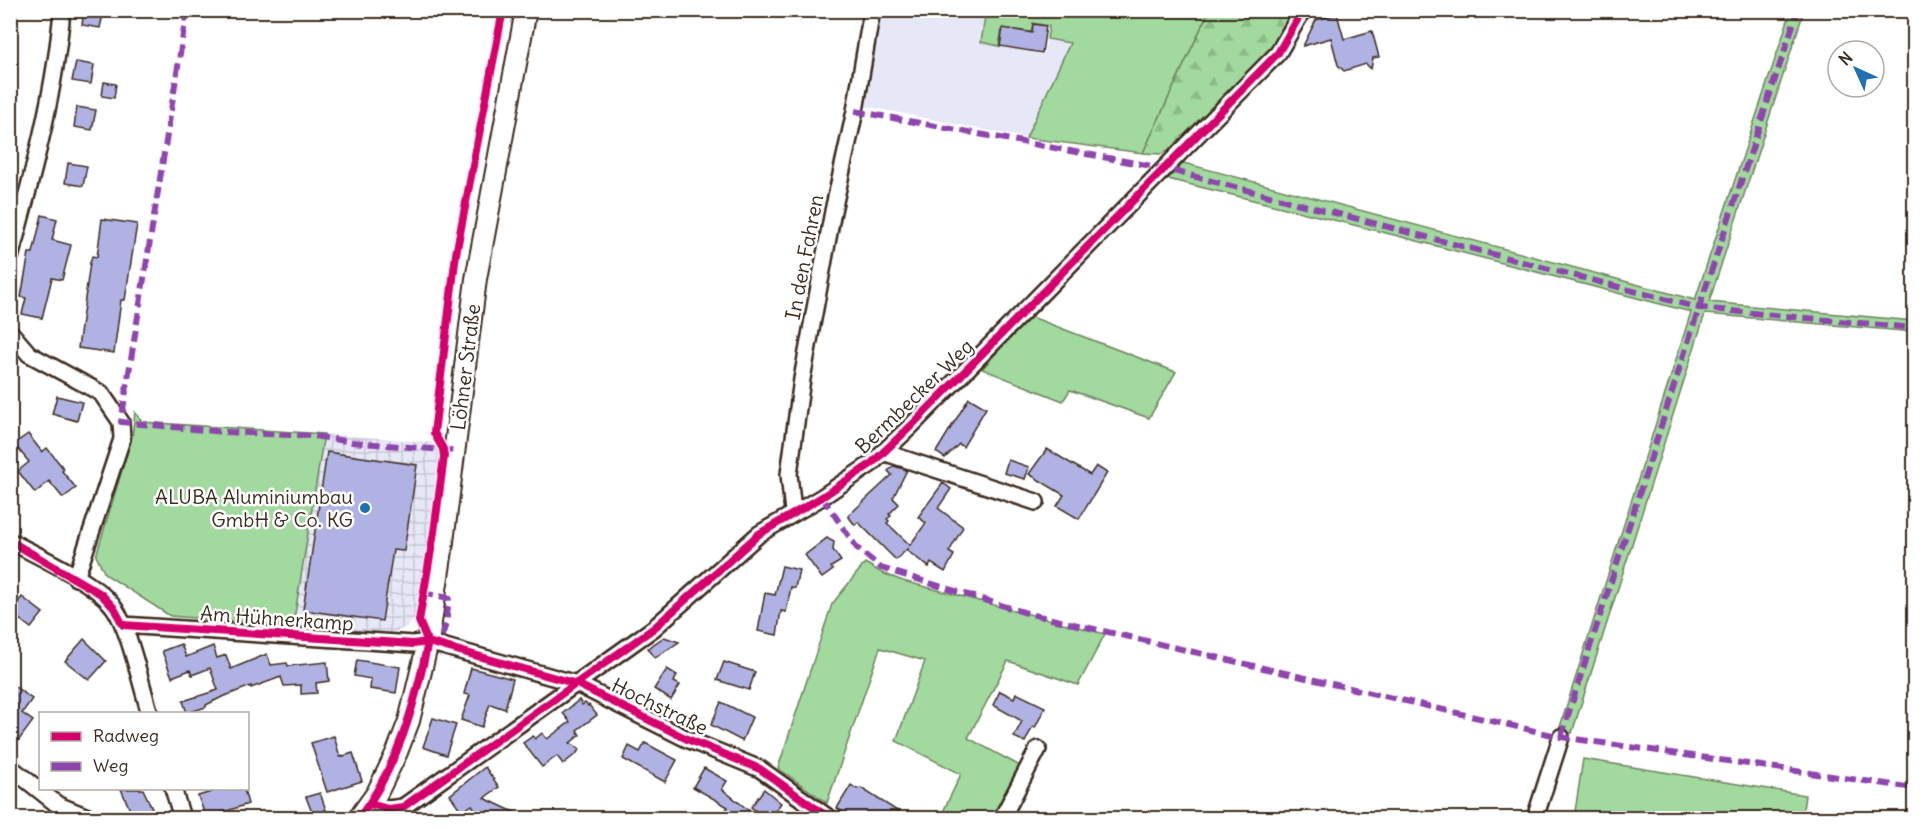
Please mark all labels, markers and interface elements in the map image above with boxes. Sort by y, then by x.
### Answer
north arrow [1826,39,1886,99]
text: N [1834,47,1856,69]
street label: In den Fahren [780,192,828,322]
street label: Löhner Straße [445,302,485,432]
street label: Bermbecker Weg [850,333,978,459]
place label: ALUBA Aluminiumbau GmbH & Co. KG [155,484,353,532]
marker: ALUBA Aluminiumbau GmbH & Co. KG [358,501,372,515]
street label: Am Hühnerkamp [199,600,355,636]
street label: Hochstraße [608,672,712,740]
legend [39,712,249,790]
text: Radweg [93,724,159,747]
text: Weg [93,754,128,777]

